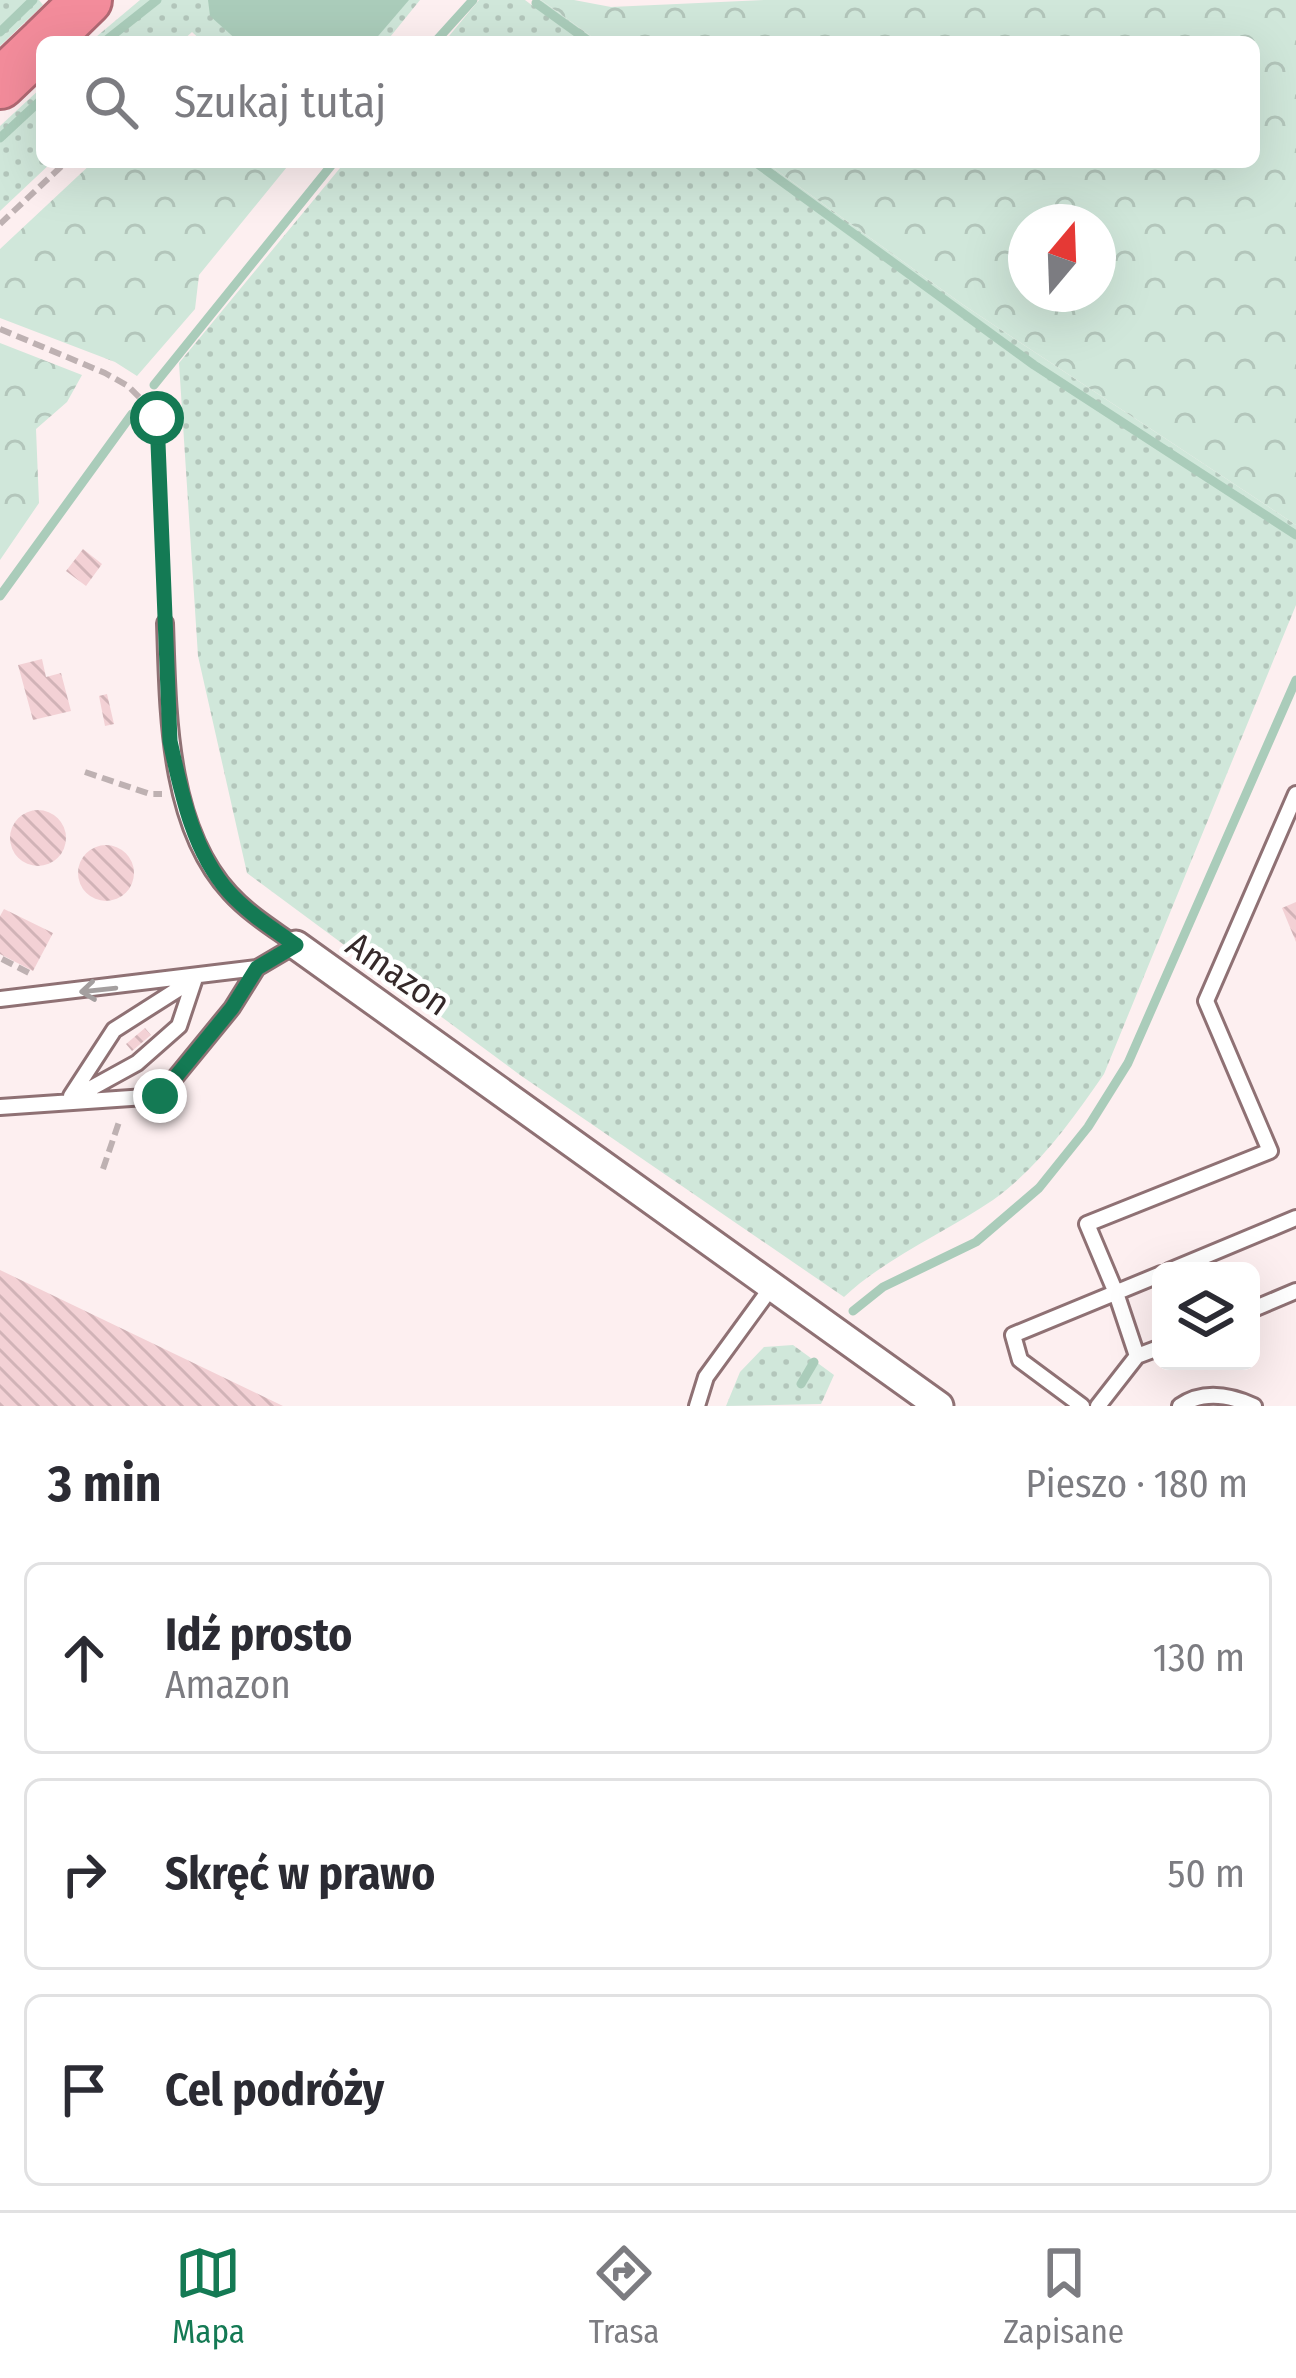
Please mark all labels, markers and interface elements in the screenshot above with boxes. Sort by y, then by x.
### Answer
search box [36,36,1260,168]
icon: search [78,69,144,135]
text: Szukaj tutaj [174,75,386,129]
north arrow [1008,204,1116,312]
route start [130,391,184,445]
street label: Amazon [338,923,458,1025]
one-way arrow [79,979,118,1001]
route end [133,1069,187,1123]
map controls [1152,1262,1260,1370]
button: layers [1152,1262,1260,1370]
text: 3 min [48,1453,162,1515]
text: Pieszo · 180 m [1025,1461,1248,1507]
text: Idź prosto [165,1608,352,1662]
icon: ahead [51,1625,117,1691]
text: 130 m [1153,1635,1245,1681]
text: Amazon [165,1662,291,1708]
icon: right [51,1841,117,1907]
text: Skręć w prawo [165,1847,435,1901]
text: 50 m [1168,1851,1245,1897]
icon: arrive [51,2057,117,2123]
text: Cel podróży [165,2063,384,2117]
tab: Mapa [172,2240,245,2352]
tab: Trasa [589,2240,659,2352]
tab: Zapisane [1003,2240,1124,2352]

